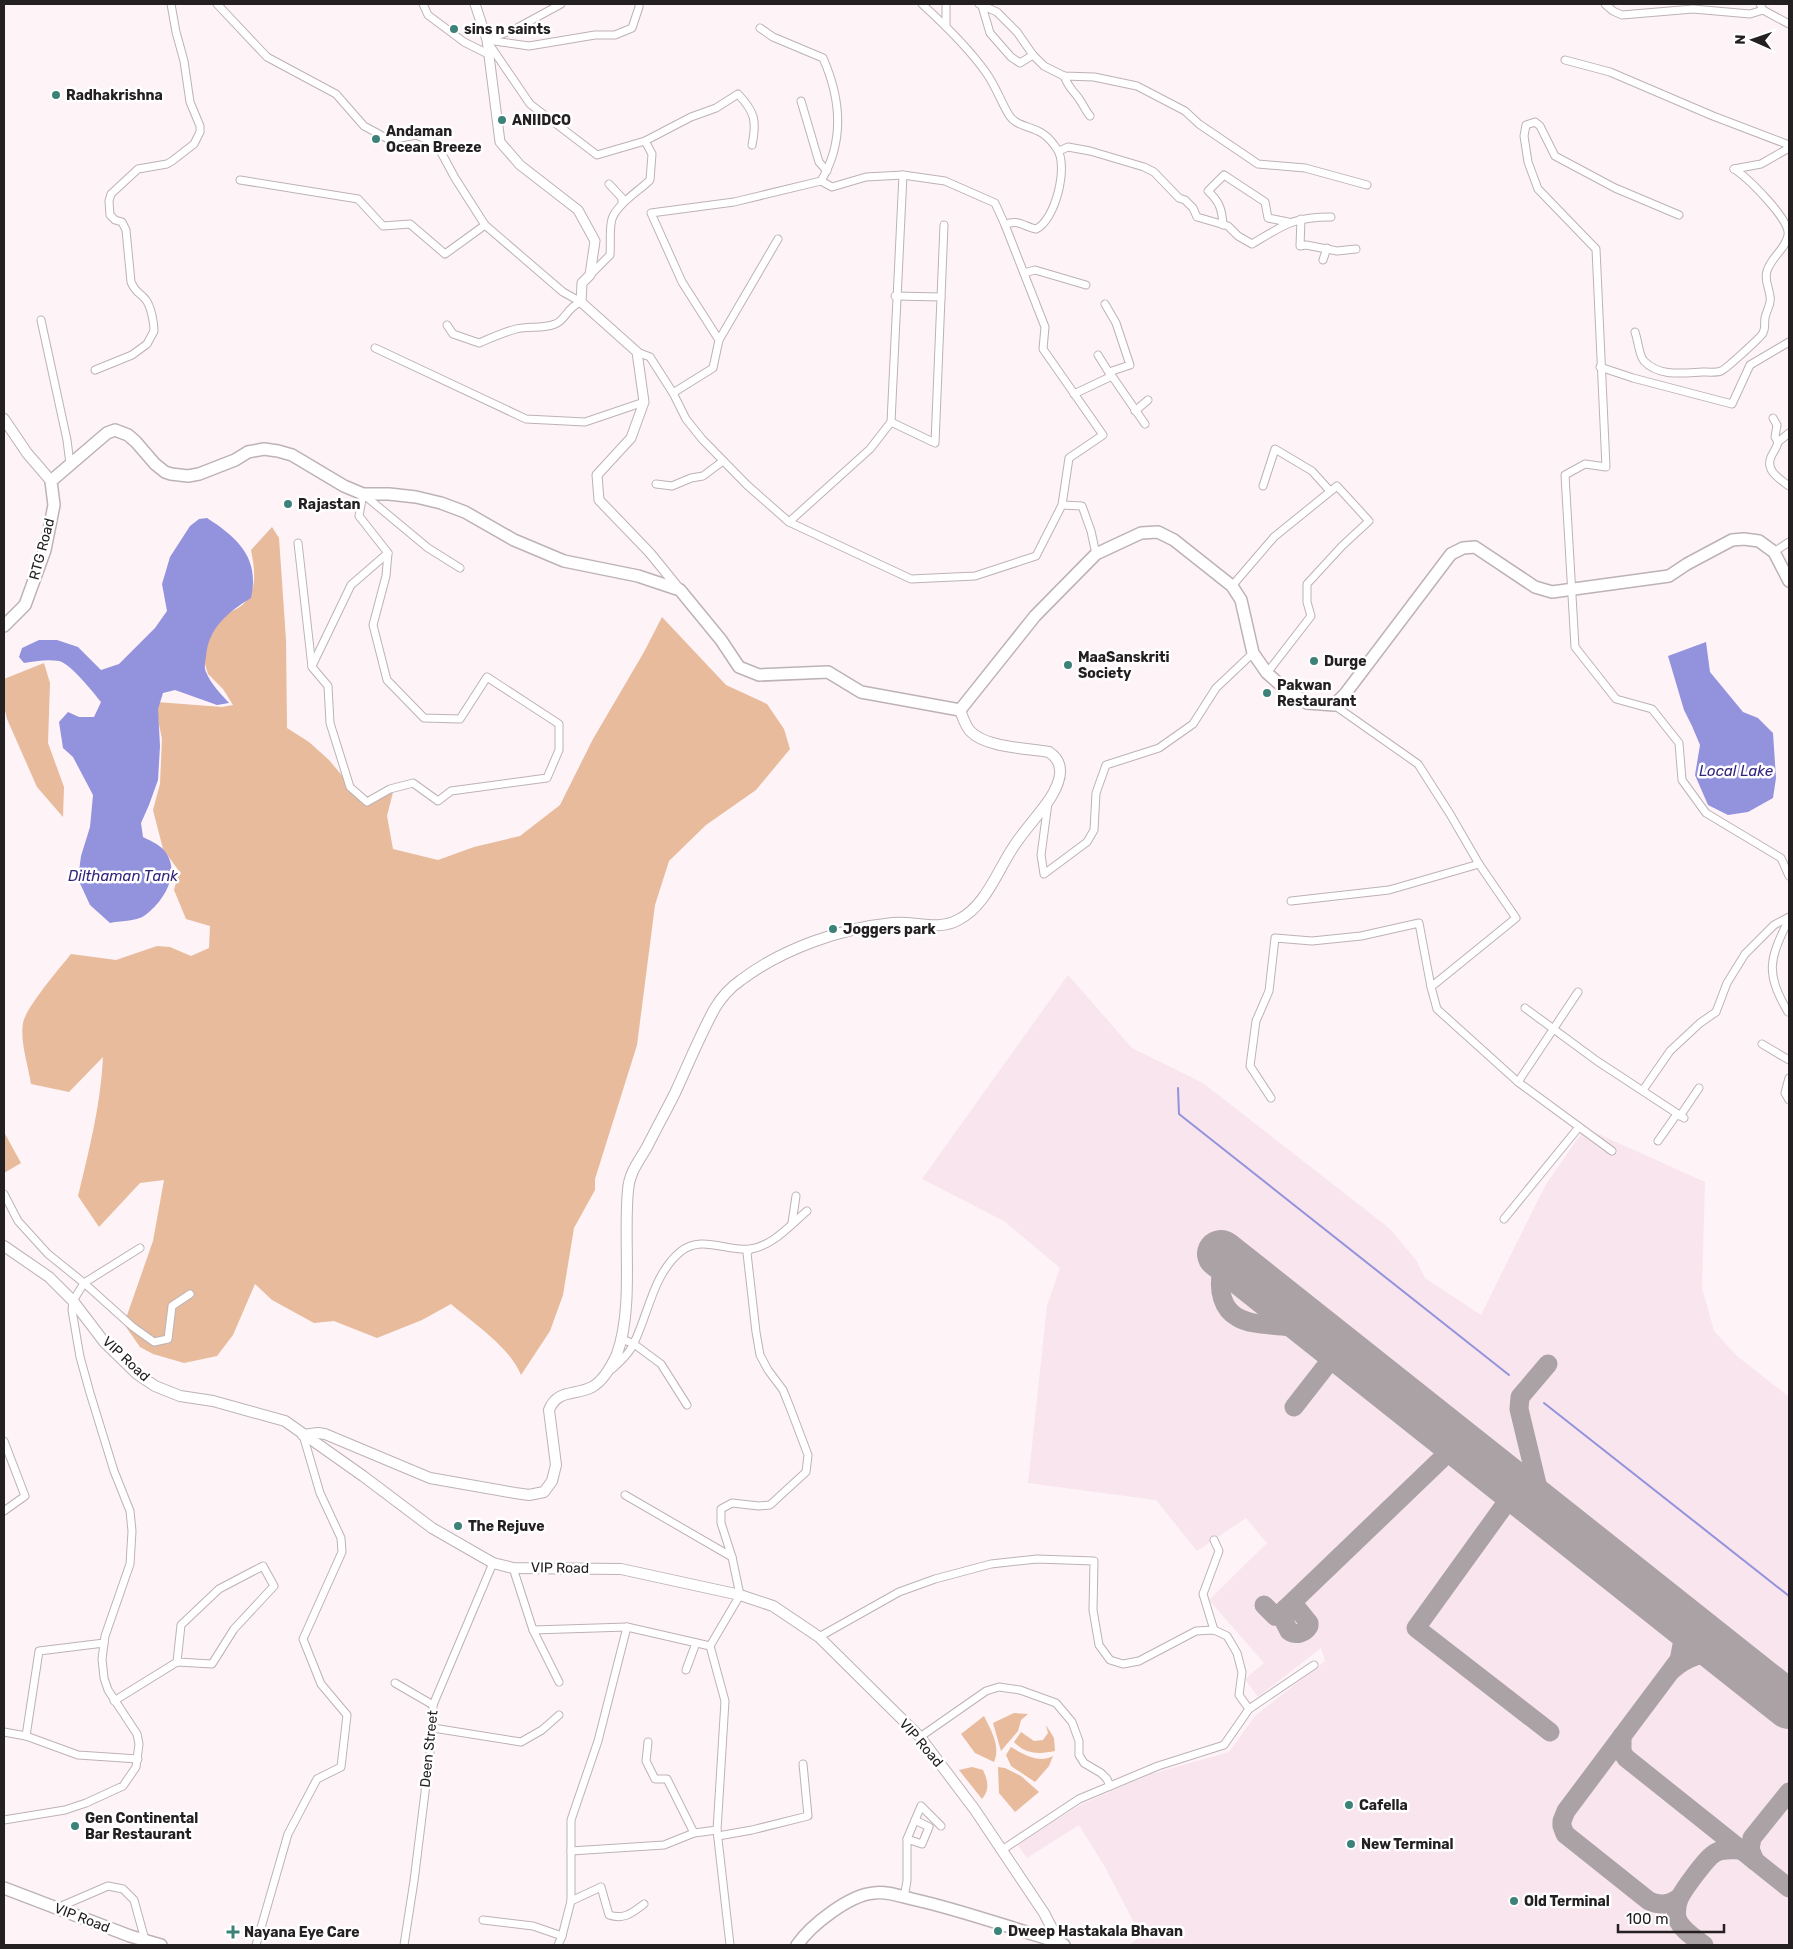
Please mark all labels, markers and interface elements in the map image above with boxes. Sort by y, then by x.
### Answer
north arrow [1728,15,1778,65]
place label: sins n saints [464,21,551,38]
marker: sins n saints [448,23,460,35]
text: N [1732,34,1749,45]
place label: Radhakrishna [66,87,163,104]
marker: Radhakrishna [50,89,62,101]
place label: ANIIDCO [512,112,571,129]
marker: ANIIDCO [496,114,508,126]
place label: Andaman Ocean Breeze [386,123,482,156]
marker: Andaman Ocean Breeze [370,133,382,145]
place label: Rajastan [298,496,360,513]
marker: Rajastan [282,498,294,510]
street label: RTG Road [26,516,58,582]
place label: MaaSanskriti Society [1078,649,1170,682]
place label: Durge [1324,653,1366,670]
marker: Durge [1308,655,1320,667]
marker: MaaSanskriti Society [1062,659,1074,671]
place label: Pakwan Restaurant [1277,677,1357,710]
marker: Pakwan Restaurant [1261,687,1273,699]
water label: Local Lake [1699,762,1774,780]
water label: Dilthaman Tank [68,867,178,885]
place label: Joggers park [843,921,937,938]
marker: Joggers park [827,923,839,935]
street label: VIP Road [99,1333,153,1385]
place label: The Rejuve [468,1518,544,1535]
marker: The Rejuve [452,1520,464,1532]
street label: VIP Road [531,1559,589,1577]
street label: Deen Street [416,1709,442,1789]
street label: VIP Road [895,1715,947,1771]
place label: Cafella [1359,1797,1408,1814]
marker: Cafella [1343,1799,1355,1811]
place label: Gen Continental Bar Restaurant [85,1810,198,1843]
marker: Gen Continental Bar Restaurant [69,1820,81,1832]
place label: New Terminal [1361,1836,1454,1853]
marker: New Terminal [1345,1838,1357,1850]
place label: Old Terminal [1524,1893,1610,1910]
marker: Old Terminal [1508,1895,1520,1907]
street label: VIP Road [52,1900,112,1936]
scale bar [1618,1902,1724,1934]
text: 100 m [1626,1910,1668,1928]
place label: Dweep Hastakala Bhavan [1008,1923,1183,1940]
place label: Nayana Eye Care [244,1924,360,1941]
marker: Nayana Eye Care [226,1925,240,1939]
marker: Dweep Hastakala Bhavan [992,1925,1004,1937]

